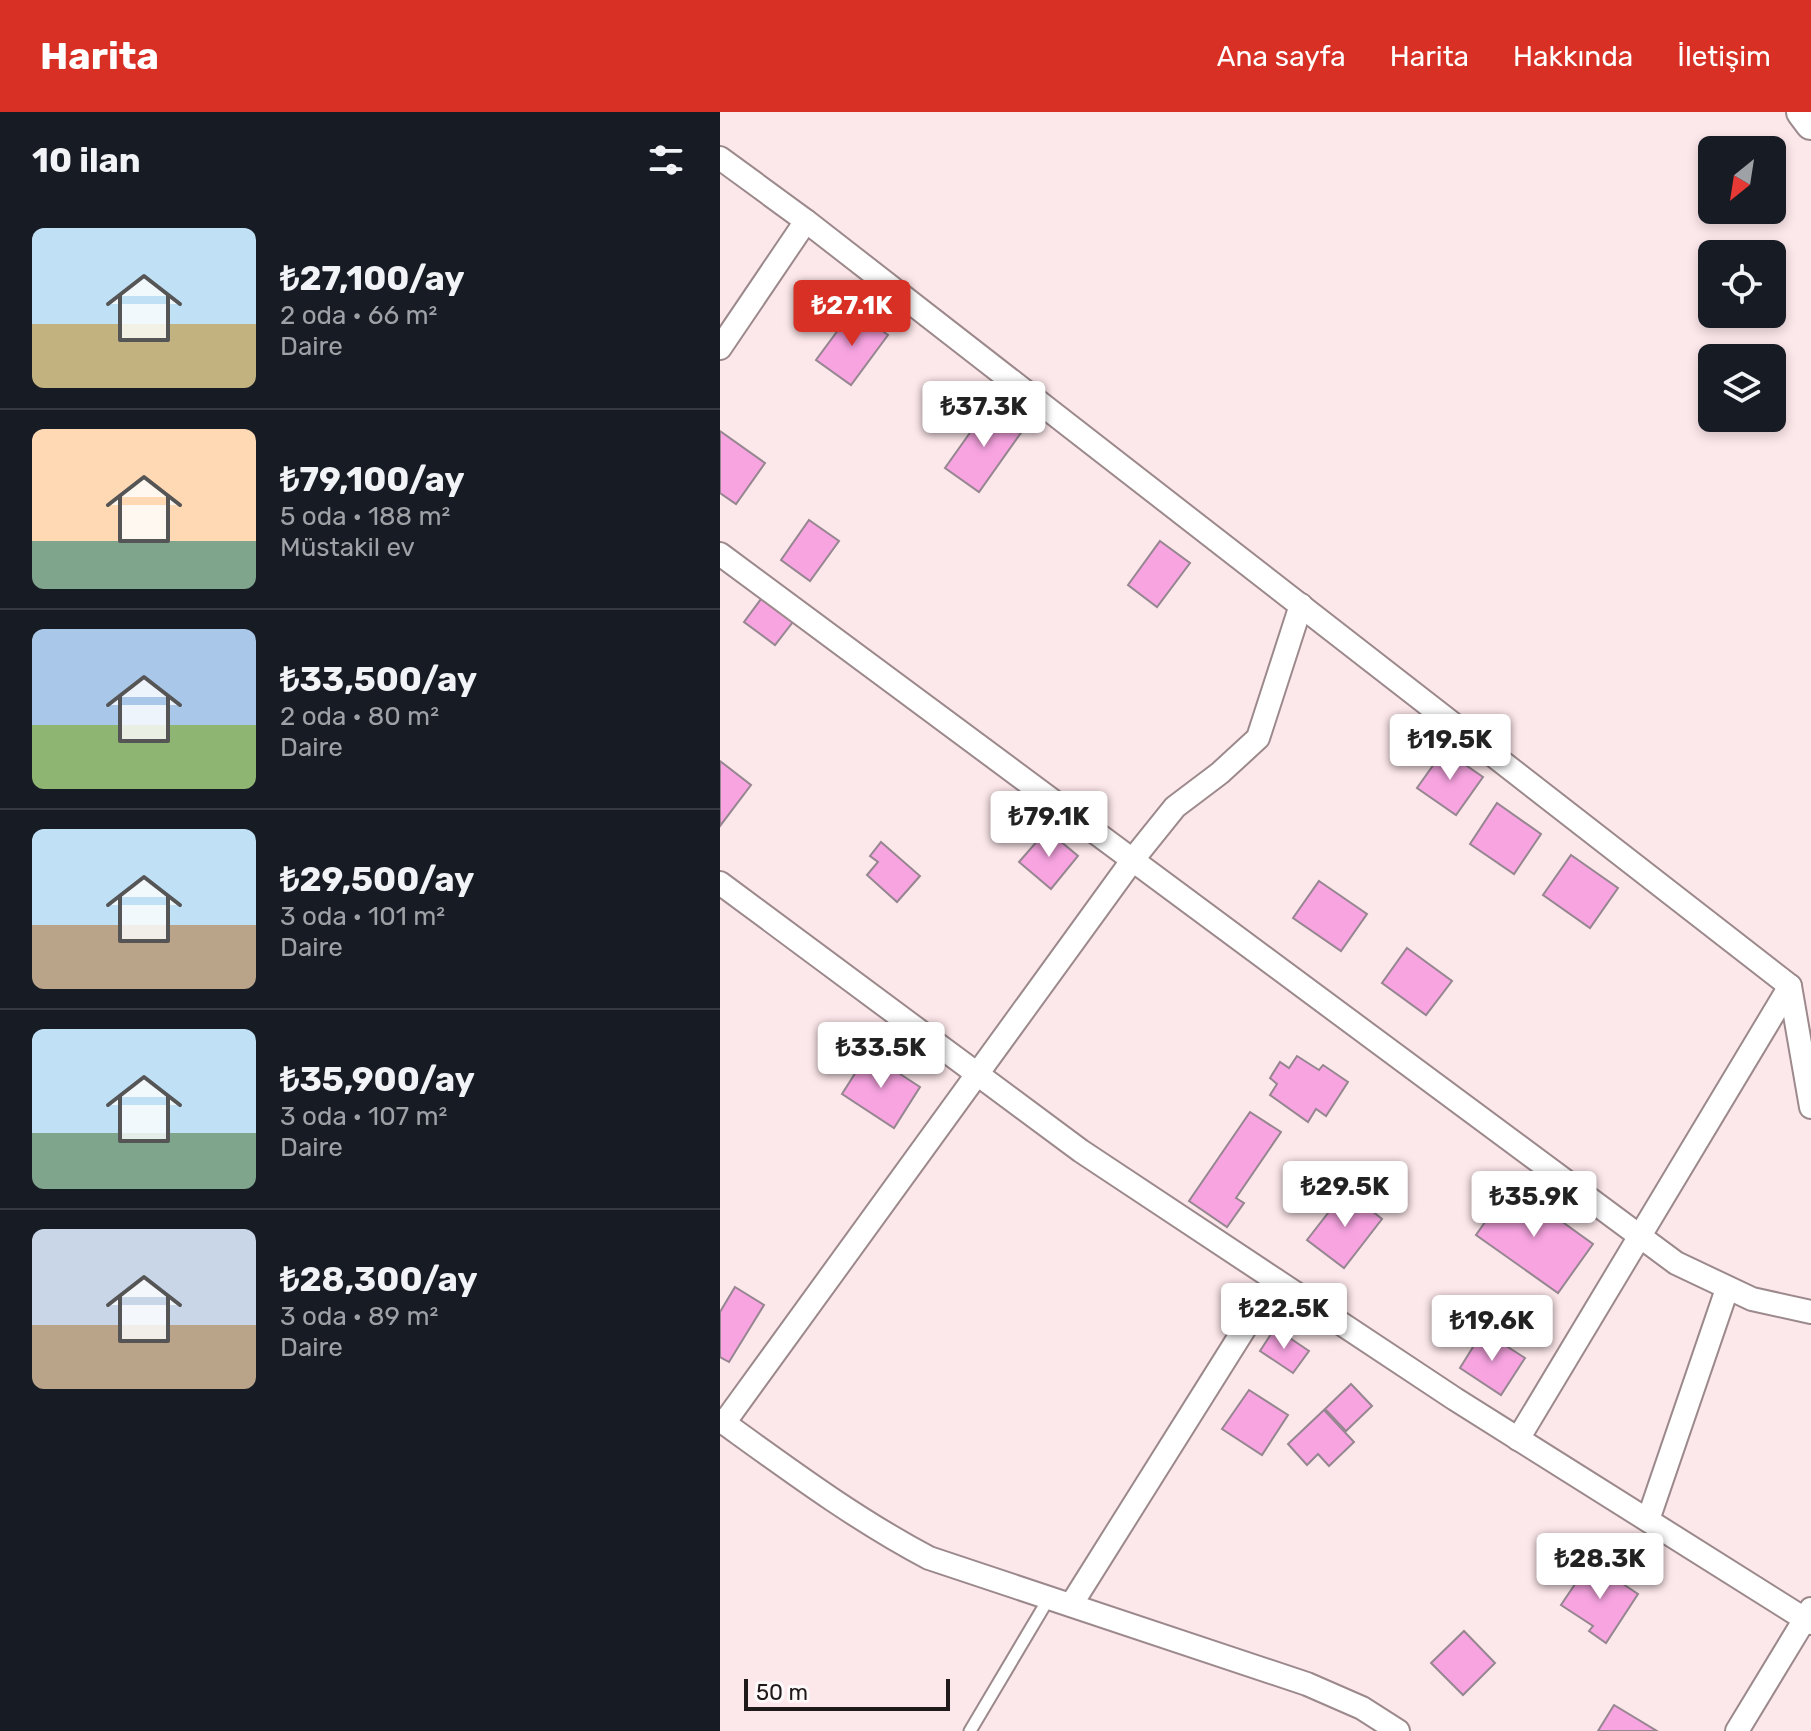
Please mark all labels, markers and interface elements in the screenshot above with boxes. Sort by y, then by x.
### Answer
text: Harita [40,33,159,79]
text: Ana sayfa [1217,40,1346,73]
text: Harita [1390,40,1469,73]
text: Hakkında [1513,40,1633,73]
text: İletişim [1677,40,1771,73]
north arrow [1698,136,1786,224]
map controls [1698,136,1786,432]
icon: filters [644,138,688,182]
text: 10 ilan [32,140,141,181]
button: locate [1698,240,1786,328]
text: ₺27,100/ay [280,258,465,299]
icon: home [96,260,192,356]
pin: ₺27.1K [787,280,917,348]
text: ₺27.1K [811,290,893,321]
text: 2 oda · 66 m² [280,300,437,331]
text: Daire [280,331,343,362]
button: layers [1698,344,1786,432]
pin: ₺37.3K [919,381,1049,449]
text: ₺37.3K [940,391,1028,422]
text: ₺79,100/ay [280,459,464,500]
icon: home [96,461,192,557]
text: 5 oda · 188 m² [280,501,450,532]
text: Müstakil ev [280,532,415,563]
text: ₺33,500/ay [280,659,477,700]
icon: home [96,661,192,757]
text: 2 oda · 80 m² [280,701,439,732]
pin: ₺19.5K [1385,714,1515,782]
text: ₺19.5K [1408,724,1492,755]
text: Daire [280,732,343,763]
pin: ₺79.1K [984,791,1114,859]
text: ₺79.1K [1009,801,1089,832]
text: ₺29,500/ay [280,859,474,900]
icon: home [96,861,192,957]
text: 3 oda · 101 m² [280,901,445,932]
text: Daire [280,932,343,963]
pin: ₺33.5K [816,1022,946,1090]
text: ₺33.5K [836,1032,926,1063]
text: ₺35,900/ay [280,1059,475,1100]
icon: home [96,1061,192,1157]
text: 3 oda · 107 m² [280,1101,447,1132]
text: Daire [280,1132,343,1163]
pin: ₺29.5K [1280,1161,1410,1229]
text: ₺29.5K [1301,1171,1389,1202]
pin: ₺35.9K [1469,1171,1599,1239]
text: ₺35.9K [1490,1181,1578,1212]
text: ₺28,300/ay [280,1259,478,1300]
icon: home [96,1261,192,1357]
pin: ₺22.5K [1219,1283,1349,1351]
text: ₺22.5K [1239,1293,1329,1324]
pin: ₺19.6K [1427,1295,1557,1363]
text: 3 oda · 89 m² [280,1301,438,1332]
text: ₺19.6K [1450,1305,1534,1336]
text: Daire [280,1332,343,1363]
pin: ₺28.3K [1535,1533,1665,1601]
text: ₺28.3K [1554,1543,1646,1574]
scale bar [744,1675,950,1711]
text: 50 m [756,1679,808,1706]

